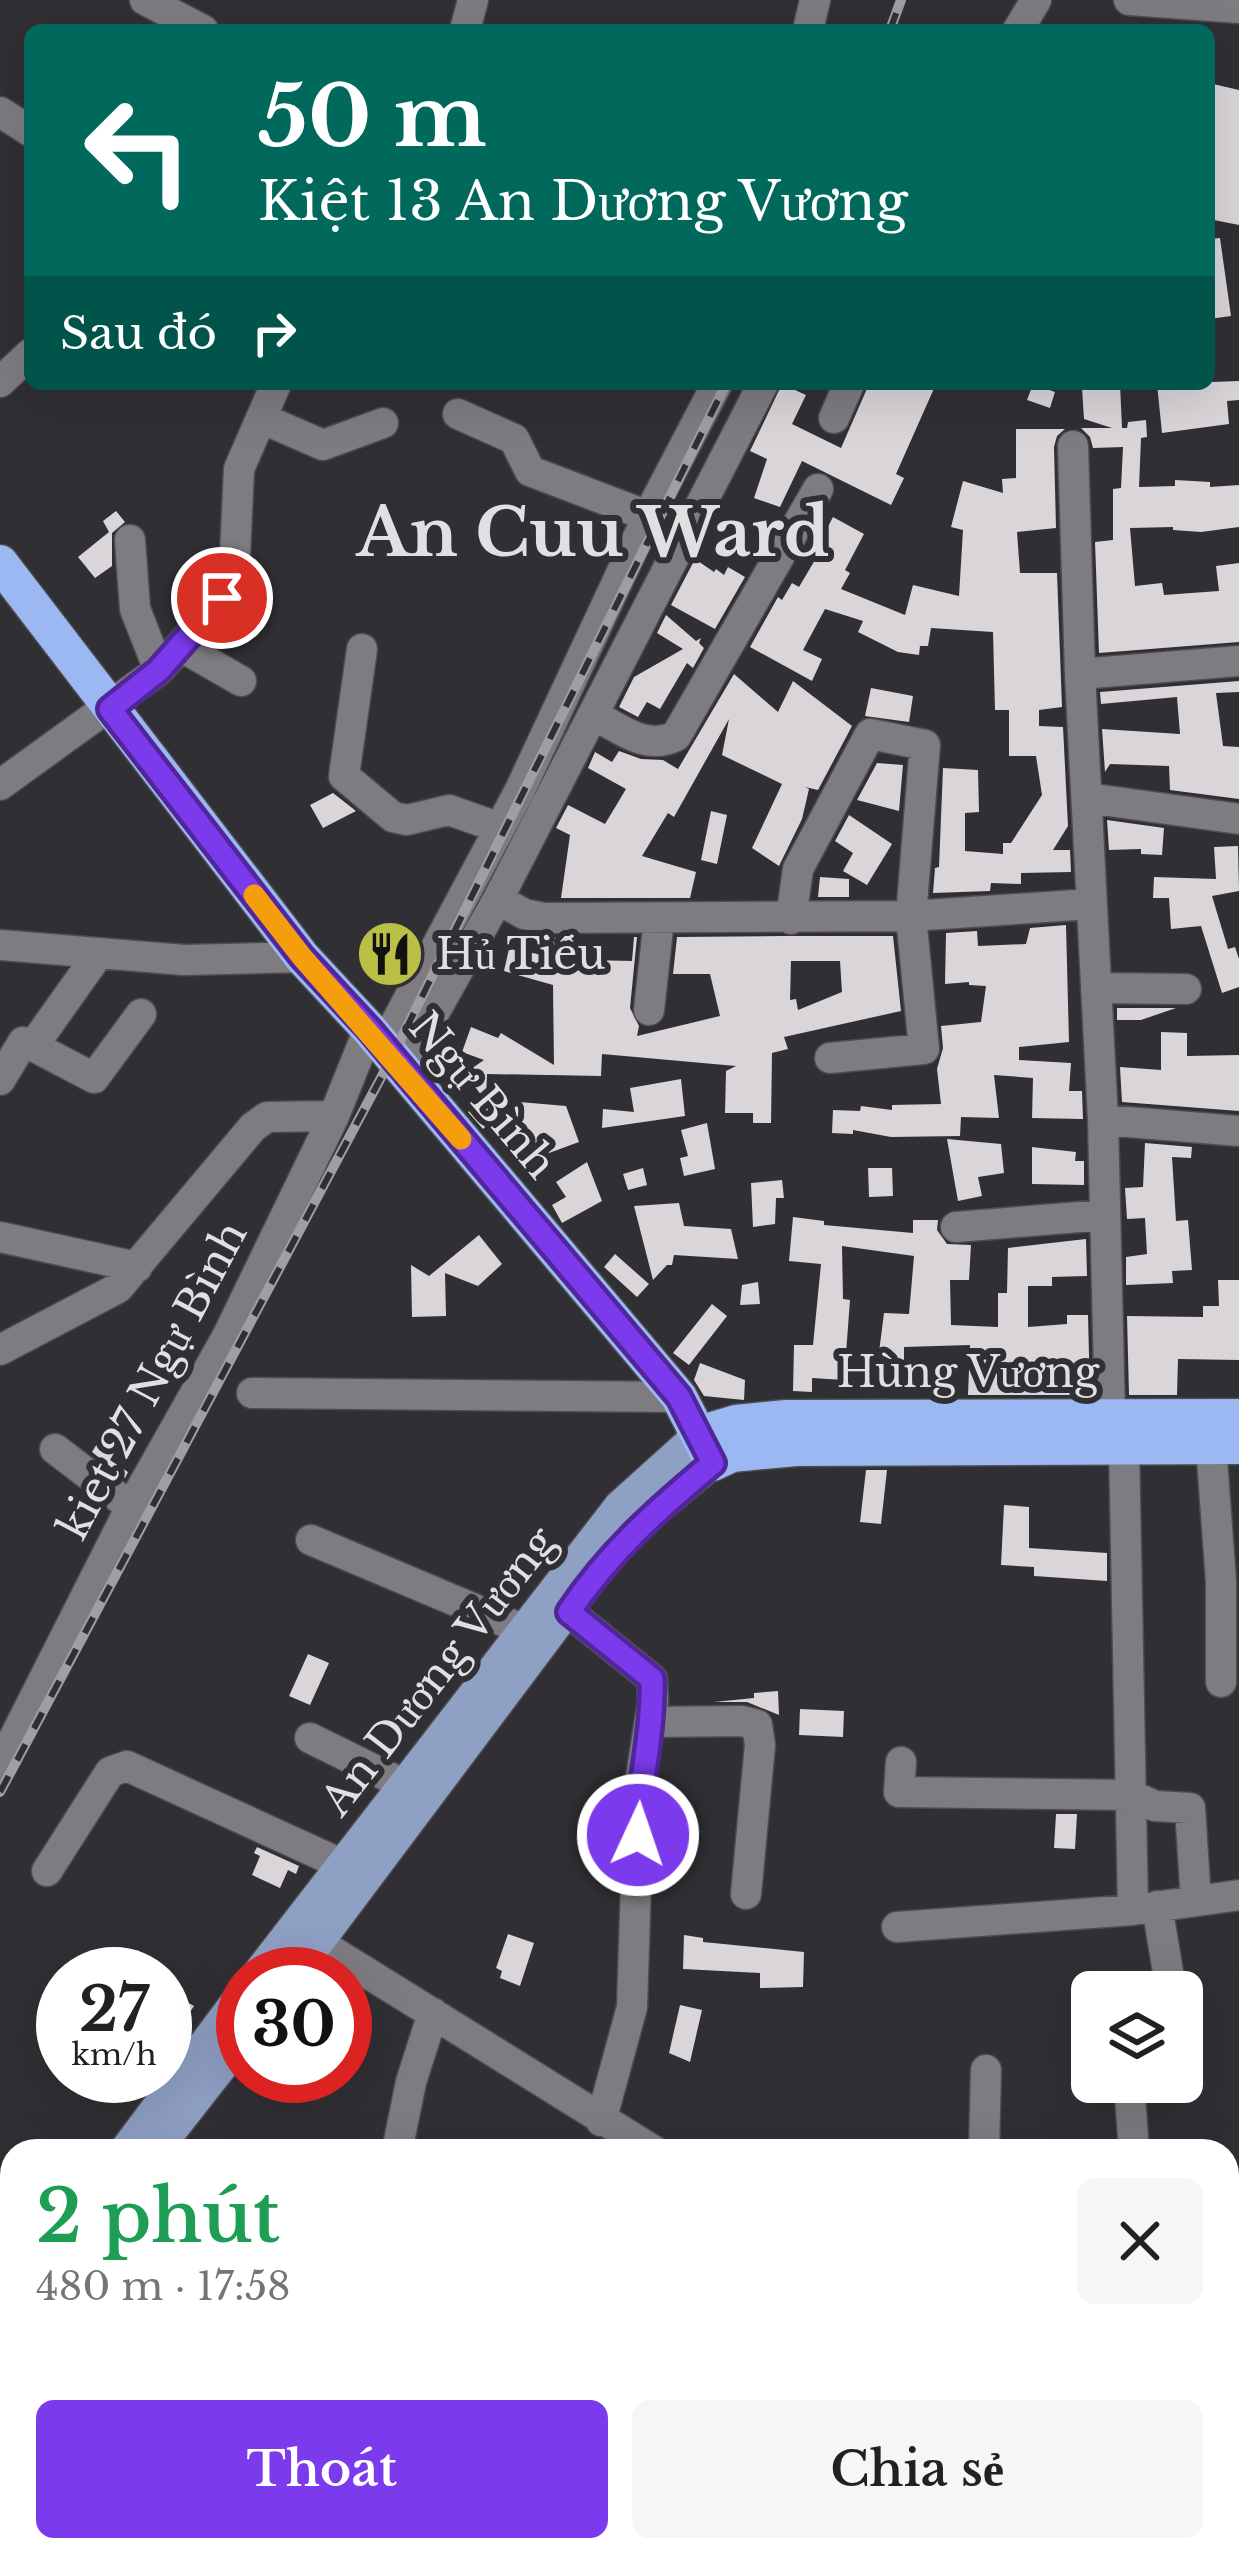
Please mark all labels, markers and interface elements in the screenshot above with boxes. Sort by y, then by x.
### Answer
text: 50 m [258,65,487,169]
icon: left [60,72,216,228]
text: Kiệt 13 An Dương Vương [258,168,908,235]
icon: right [241,300,307,366]
text: Sau đó [60,305,217,361]
district label: An Cuu Ward [355,492,830,574]
pin [171,547,273,649]
icon: arrive [189,565,255,631]
restaurant icon: Hủ Tiếu [355,919,425,989]
place label: Hủ Tiếu [436,928,606,980]
street label: Ngự Bình [398,1001,568,1189]
street label: kiet 27 Ngự Bình [46,1212,258,1548]
street label: Hùng Vương [837,1346,1100,1398]
street label: An Dương Vương [309,1516,567,1826]
position arrow [575,1772,701,1898]
speed limit sign: 30 [216,1947,372,2103]
map controls [1071,1971,1203,2103]
button: layers [1071,1971,1203,2103]
text: 27 [79,1973,149,2047]
text: km/h [71,2036,157,2073]
text: 2 phút [36,2172,280,2261]
button: close [1077,2178,1203,2304]
text: 480 m · 17:58 [36,2262,291,2311]
button: Thoát [36,2400,608,2538]
button: Chia sẻ [632,2400,1203,2538]

